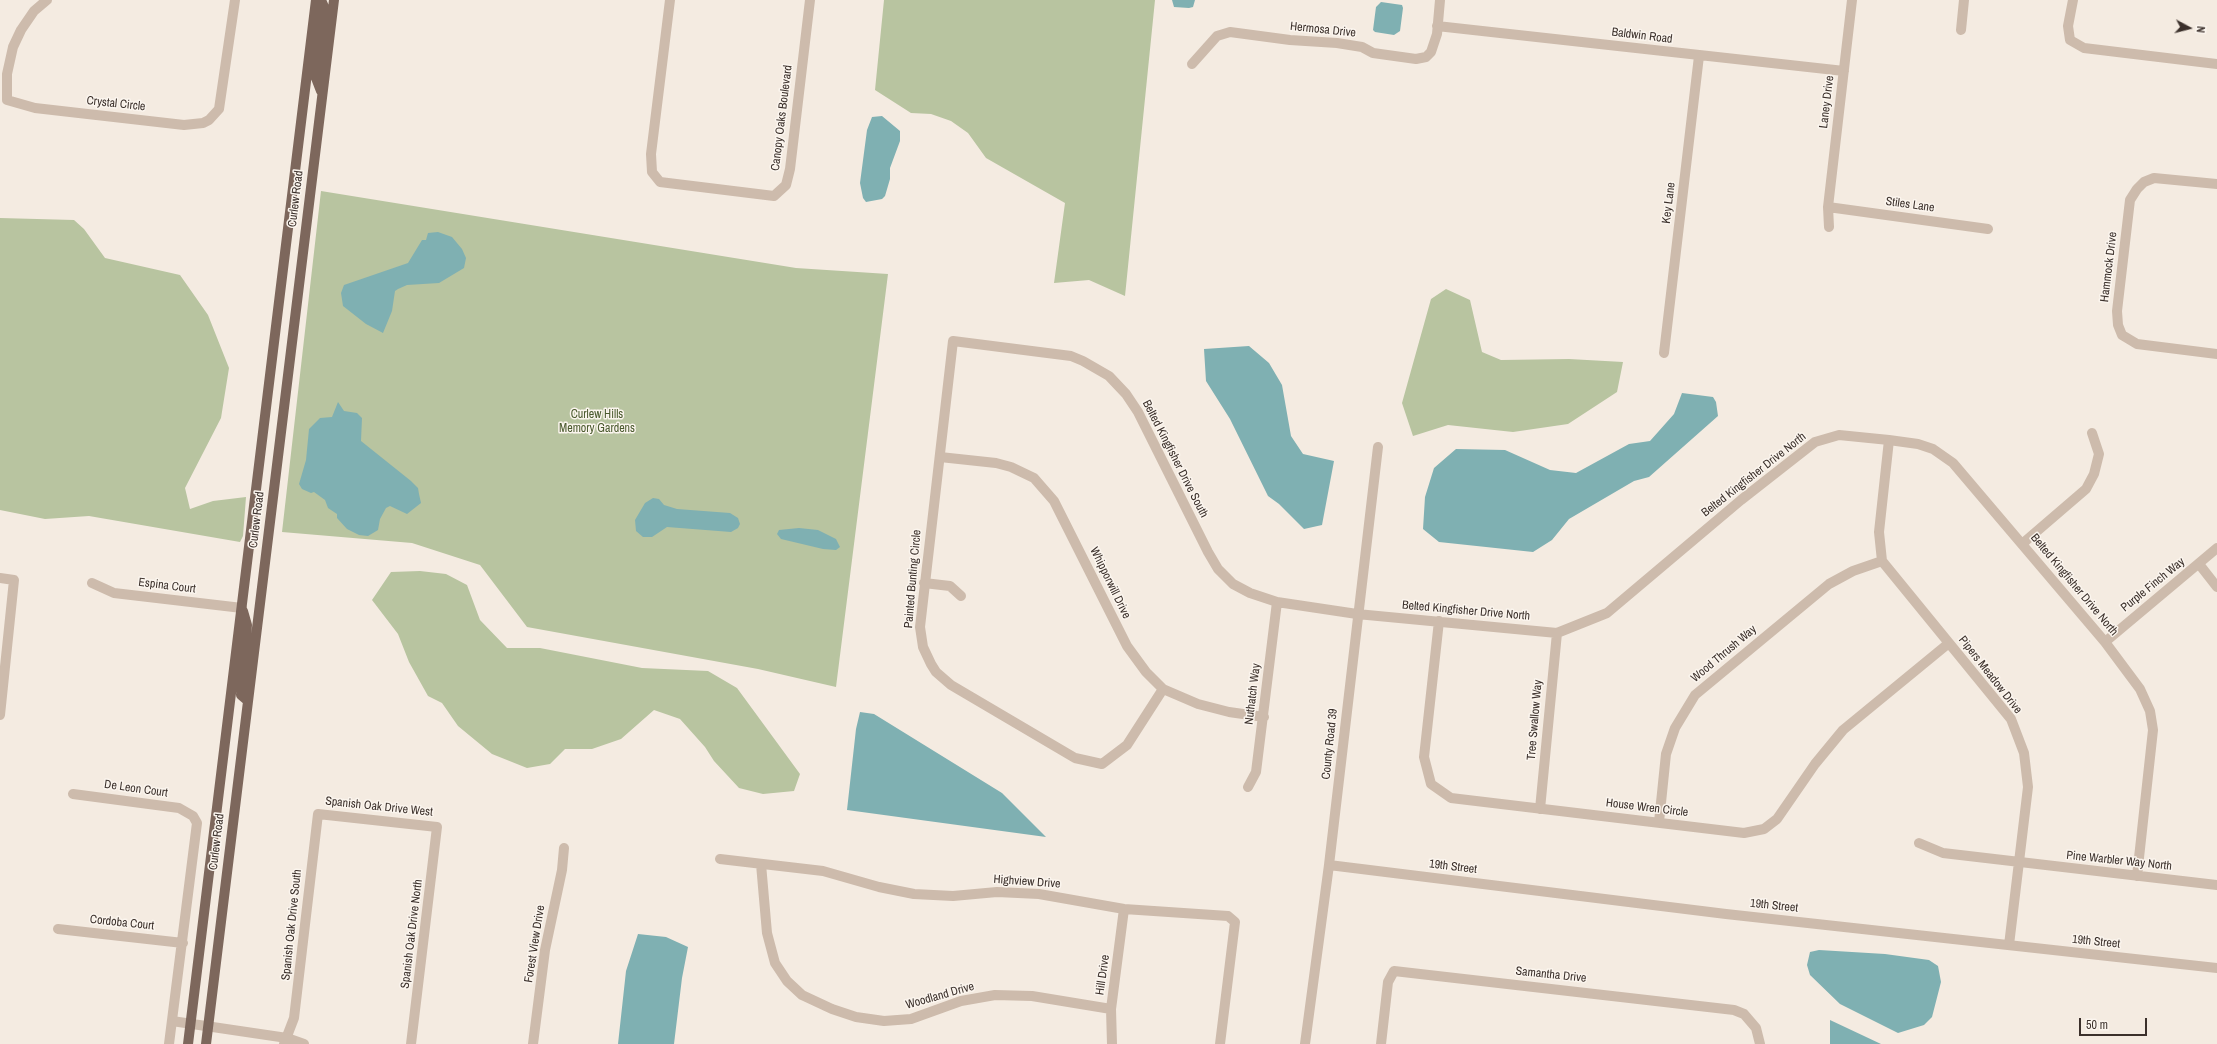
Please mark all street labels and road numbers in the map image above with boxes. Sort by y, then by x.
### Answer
street label: Hermosa Drive [1289,19,1357,41]
street label: Baldwin Road [1611,25,1673,47]
street label: Canopy Oaks Boulevard [768,64,796,172]
street label: Laney Drive [1817,75,1837,129]
street label: Crystal Circle [86,94,146,114]
street label: Curlew Road [285,170,307,228]
street label: Key Lane [1659,181,1679,225]
street label: Stiles Lane [1885,194,1935,216]
street label: Hammock Drive [2098,231,2120,303]
street label: Belted Kingfisher Drive South [1139,398,1211,520]
street label: Belted Kingfisher Drive North [1699,430,1809,520]
street label: Curlew Road [246,491,268,549]
street label: Painted Bunting Circle [902,529,924,629]
street label: Belted Kingfisher Drive North [2027,531,2121,639]
street label: Whipporwill Drive [1087,545,1133,621]
street label: Purple Finch Way [2118,555,2188,615]
street label: Espina Court [138,575,196,597]
street label: Belted Kingfisher Drive North [1401,598,1531,624]
street label: Wood Thrush Way [1688,622,1760,686]
street label: Pipers Meadow Drive [1955,633,2025,717]
street label: Nuthatch Way [1242,663,1264,725]
street label: Tree Swallow Way [1524,679,1546,761]
street label: County Road 39 [1319,708,1341,780]
street label: De Leon Court [103,777,169,801]
street label: Spanish Oak Drive West [324,794,434,820]
street label: House Wren Circle [1605,796,1689,820]
street label: Curlew Road [206,813,228,871]
street label: Pine Warbler Way North [2066,848,2172,874]
street label: 19th Street [1428,857,1478,877]
street label: Spanish Oak Drive South [279,869,305,981]
street label: Highview Drive [993,872,1061,892]
street label: Spanish Oak Drive North [398,879,426,989]
street label: 19th Street [1749,896,1799,916]
street label: Forest View Drive [522,904,548,984]
street label: Cordoba Court [89,912,155,934]
street label: 19th Street [2071,932,2121,952]
street label: Hill Drive [1093,954,1113,996]
street label: Samantha Drive [1515,964,1587,986]
street label: Woodland Drive [904,979,976,1013]

